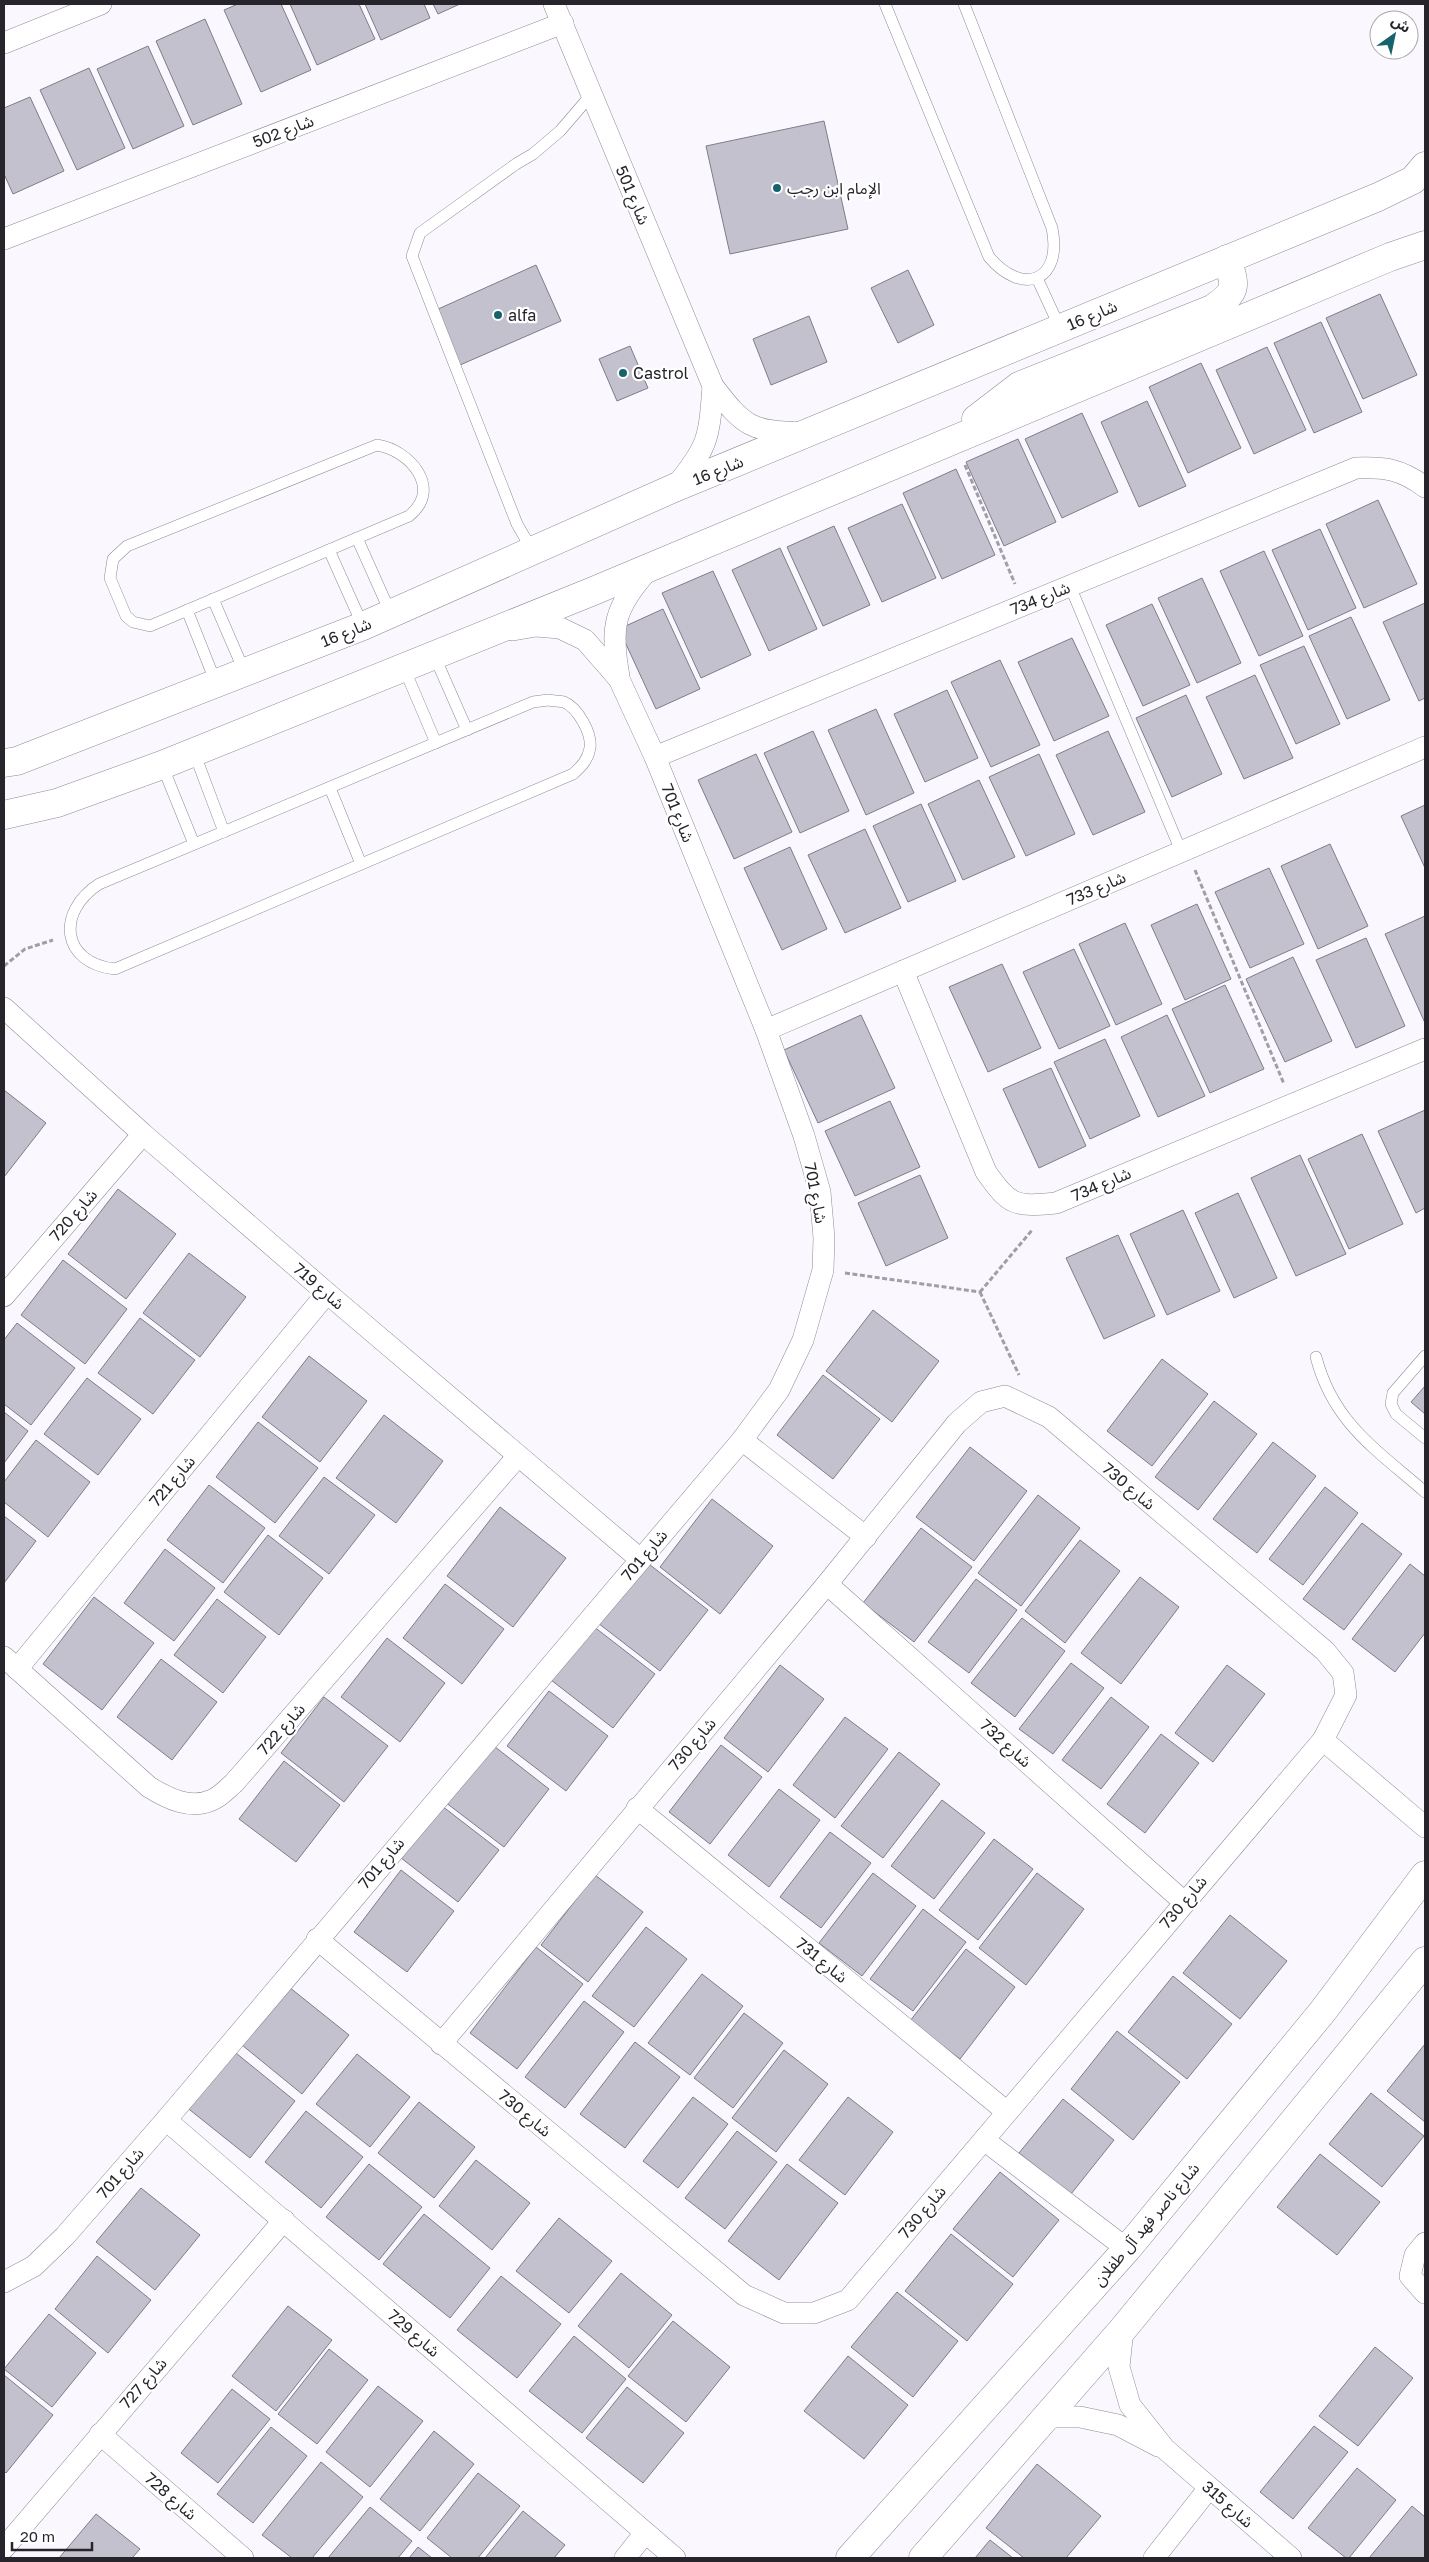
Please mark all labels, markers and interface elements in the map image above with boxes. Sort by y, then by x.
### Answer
north arrow [1369,10,1419,60]
text: ش [1389,11,1414,36]
street label: شارع 502 [250,110,317,155]
street label: شارع 501 [609,162,654,229]
place label: الإمام ابن رجب [787,178,881,201]
marker: الإمام ابن رجب [771,182,783,194]
street label: شارع 16 [1064,296,1121,337]
place label: alfa [508,305,536,325]
marker: alfa [492,309,504,321]
place label: Castrol [633,363,689,383]
marker: Castrol [617,367,629,379]
street label: شارع 16 [690,451,747,492]
street label: شارع 734 [1007,577,1074,622]
street label: شارع 16 [318,613,375,654]
street label: شارع 701 [654,781,699,846]
street label: شارع 733 [1063,867,1130,912]
street label: شارع 701 [797,1161,832,1226]
street label: شارع 734 [1068,1163,1135,1208]
street label: شارع 720 [45,1185,103,1247]
street label: شارع 719 [287,1258,349,1316]
street label: شارع 721 [145,1451,201,1513]
street label: شارع 730 [1097,1458,1160,1516]
street label: شارع 701 [617,1525,674,1587]
street label: شارع 722 [253,1699,311,1761]
street label: شارع 730 [664,1713,722,1776]
street label: شارع 732 [974,1715,1036,1774]
street label: شارع 701 [354,1833,411,1895]
street label: شارع 730 [1155,1871,1213,1934]
street label: شارع 731 [790,1933,852,1989]
street label: شارع 730 [493,2085,556,2143]
street label: شارع 701 [92,2143,150,2205]
street label: شارع ناصر فهد آل طفلان [1089,2158,1206,2292]
street label: شارع 730 [894,2181,952,2244]
street label: شارع 729 [382,2305,444,2363]
street label: شارع 727 [115,2353,173,2415]
street label: شارع 728 [139,2468,201,2526]
street label: شارع 315 [1196,2476,1258,2534]
scale bar [12,2520,92,2552]
text: 20 m [20,2527,55,2545]

